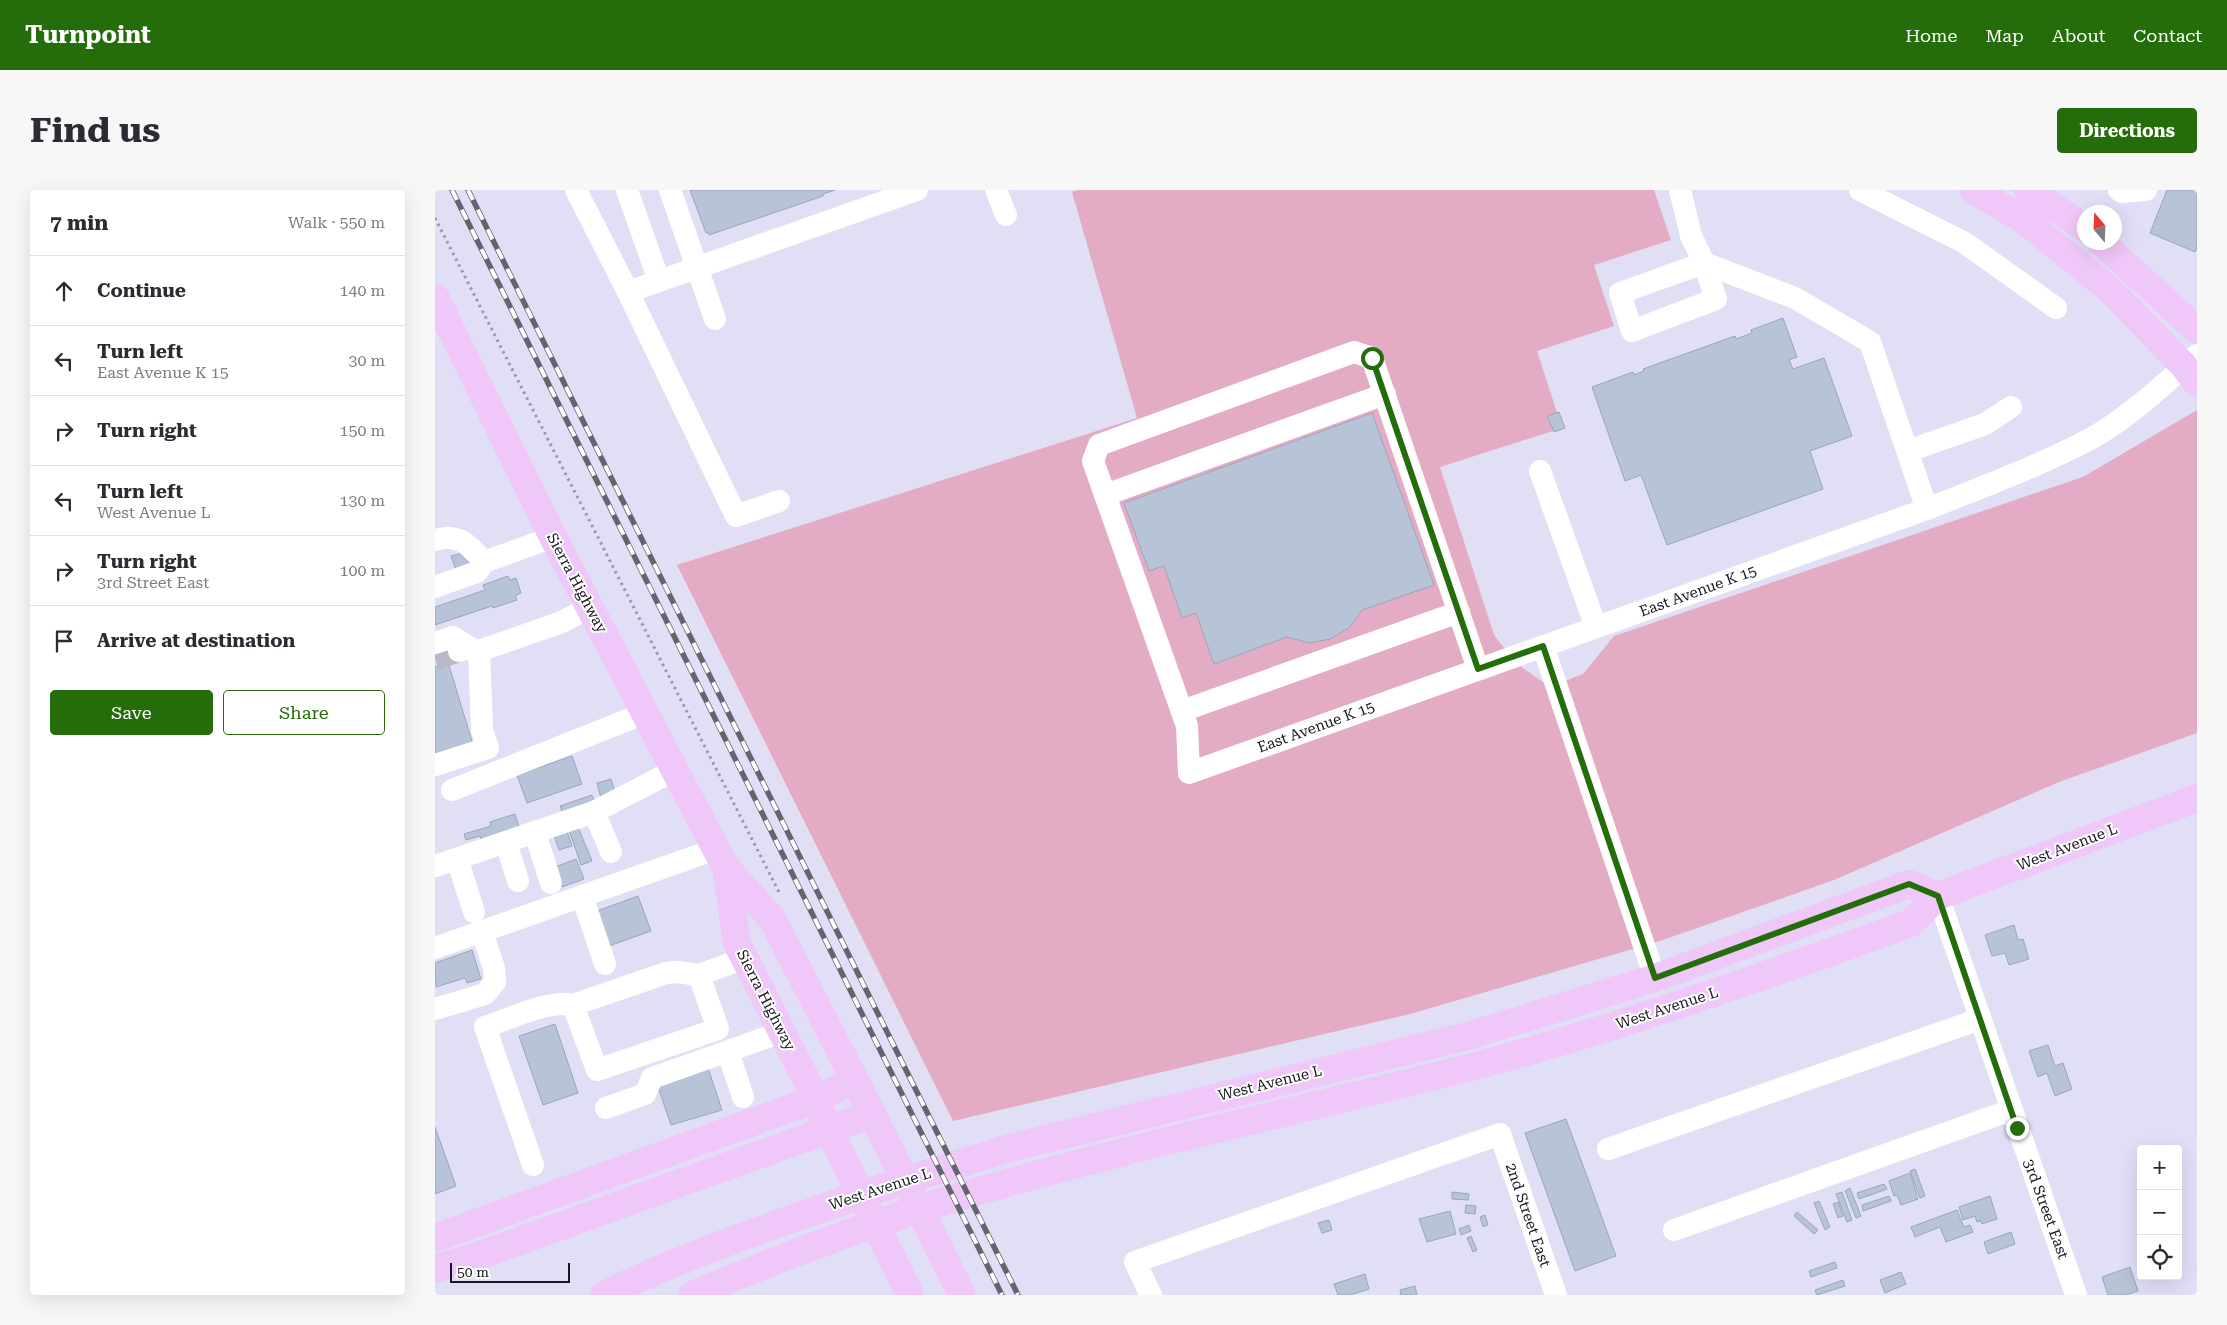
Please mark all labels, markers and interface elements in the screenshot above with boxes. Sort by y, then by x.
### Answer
text: Turnpoint [25,21,151,49]
text: Home [1905,25,1957,46]
text: Map [1985,25,2024,46]
text: About [2052,25,2105,46]
text: Contact [2133,25,2202,46]
button: Directions [2057,108,2197,153]
text: Find us [30,110,160,151]
north arrow [2077,205,2122,250]
text: 7 min [50,211,108,235]
text: Walk · 550 m [288,213,385,232]
icon: ahead [50,277,78,305]
text: Continue [97,279,186,302]
text: 140 m [339,281,385,300]
text: Turn left [97,340,183,363]
icon: left [50,347,78,375]
route start [1361,347,1384,370]
text: 30 m [348,351,385,370]
text: East Avenue K 15 [97,363,229,382]
icon: right [50,417,78,445]
text: Turn right [97,419,197,442]
text: 150 m [339,421,385,440]
text: Turn left [97,480,183,503]
icon: left [50,487,78,515]
text: 130 m [339,491,385,510]
text: West Avenue L [97,503,210,522]
street label: Sierra Highway [543,530,611,636]
text: Turn right [97,550,197,573]
icon: right [50,557,78,585]
text: 100 m [339,561,385,580]
street label: East Avenue K 15 [1637,561,1759,621]
text: 3rd Street East [97,573,209,592]
icon: arrive [50,627,78,655]
text: Arrive at destination [97,629,295,652]
button: Save [50,690,213,735]
button: Share [223,690,385,735]
street label: East Avenue K 15 [1255,697,1377,757]
street label: West Avenue L [2014,820,2120,874]
street label: Sierra Highway [733,947,799,1053]
street label: West Avenue L [1614,983,1720,1033]
street label: West Avenue L [1216,1061,1324,1105]
route end [2006,1117,2029,1140]
map controls [2137,1145,2182,1280]
button: + [2137,1145,2182,1190]
street label: 3rd Street East [2020,1156,2073,1262]
street label: 2nd Street East [1502,1161,1554,1270]
street label: West Avenue L [827,1164,933,1214]
button: − [2137,1190,2182,1235]
button: locate [2137,1235,2182,1280]
scale bar [450,1260,570,1283]
text: 50 m [457,1264,489,1280]

